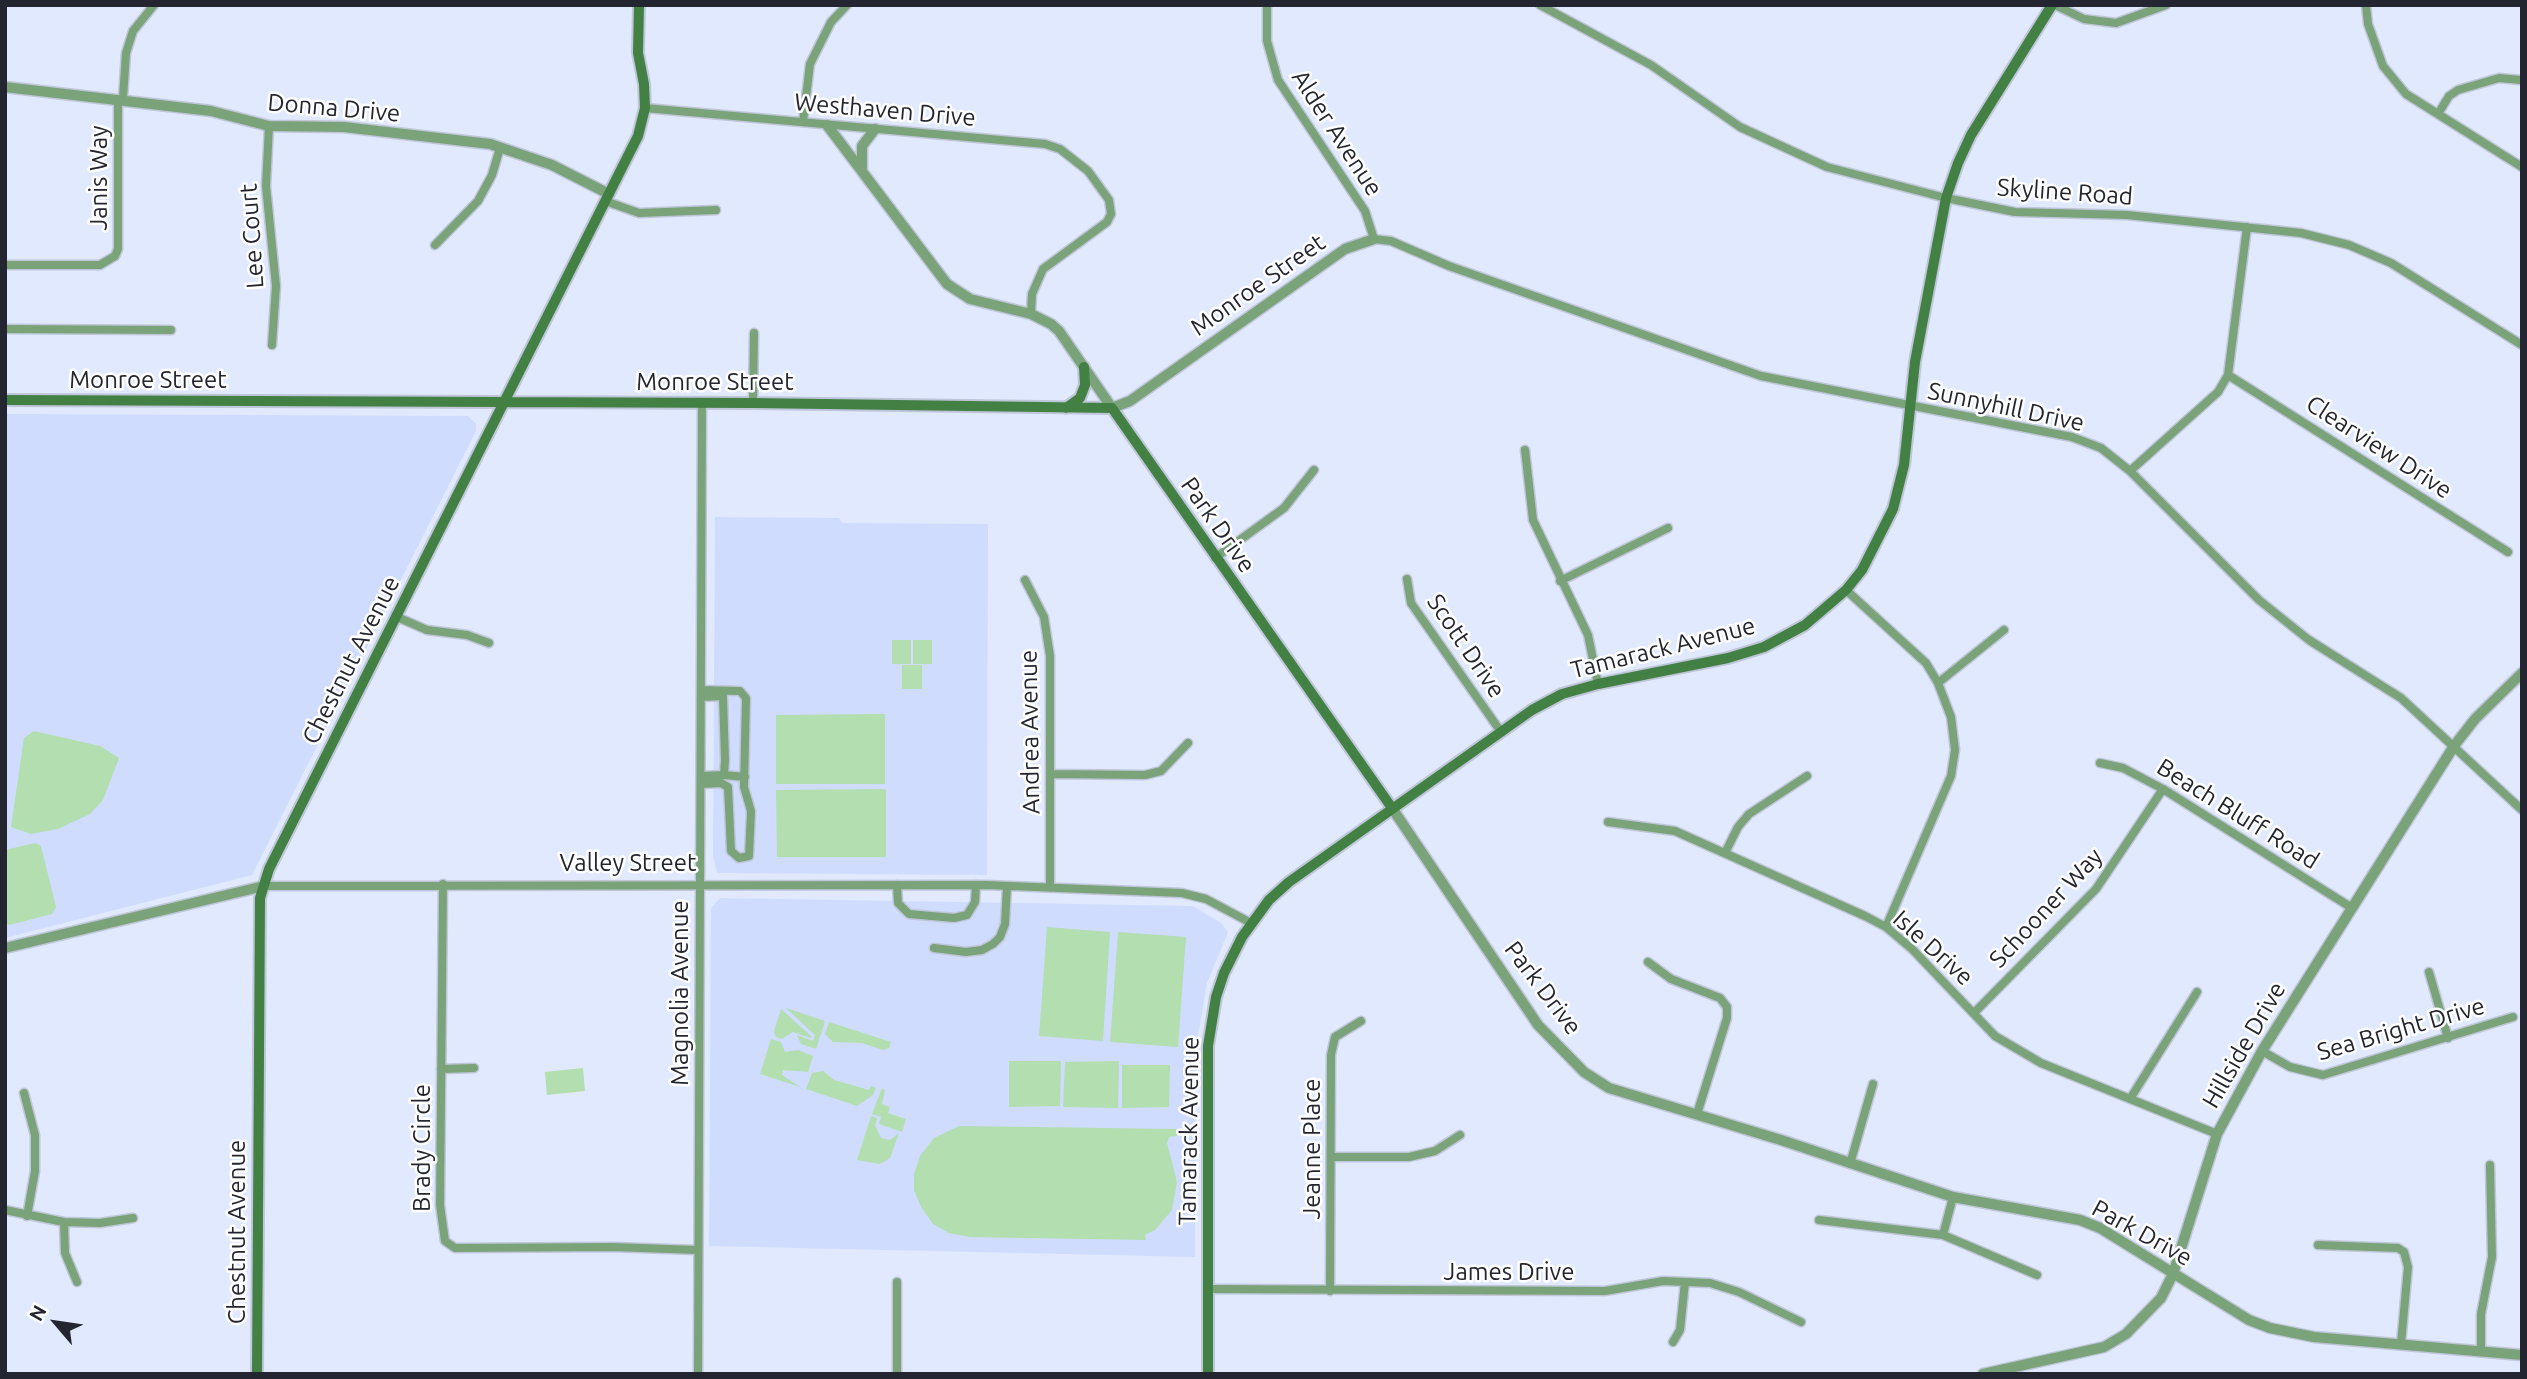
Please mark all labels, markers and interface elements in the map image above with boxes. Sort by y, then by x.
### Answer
street label: Alder Avenue [1286,65,1388,201]
street label: Donna Drive [267,88,401,128]
street label: Westhaven Drive [793,88,977,132]
street label: Janis Way [85,125,113,231]
street label: Skyline Road [1996,173,2134,211]
street label: Lee Court [234,183,270,289]
street label: Monroe Street [1185,228,1331,342]
street label: Monroe Street [69,366,227,394]
street label: Monroe Street [636,368,794,396]
street label: Sunnyhill Drive [1925,376,2087,438]
street label: Clearview Drive [2301,389,2457,505]
street label: Park Drive [1175,472,1261,578]
street label: Chestnut Avenue [296,571,406,749]
street label: Scott Drive [1421,589,1511,703]
street label: Tamarack Avenue [1568,611,1758,685]
street label: Andrea Avenue [1014,650,1046,814]
street label: Beach Bluff Road [2152,753,2324,875]
street label: Schooner Way [1983,842,2109,974]
street label: Valley Street [559,849,697,877]
street label: Magnolia Avenue [666,900,694,1086]
street label: Isle Drive [1887,904,1979,992]
street label: Park Drive [1498,935,1588,1041]
street label: Hillside Drive [2196,977,2292,1113]
street label: Sea Bright Drive [2314,991,2488,1067]
street label: Tamarack Avenue [1173,1036,1205,1226]
street label: Jeanne Place [1298,1079,1326,1219]
street label: Brady Circle [408,1084,436,1212]
street label: Chestnut Avenue [223,1140,251,1324]
street label: Park Drive [2087,1194,2197,1272]
street label: James Drive [1444,1258,1574,1286]
north arrow [21,1288,91,1358]
text: N [25,1301,51,1324]

